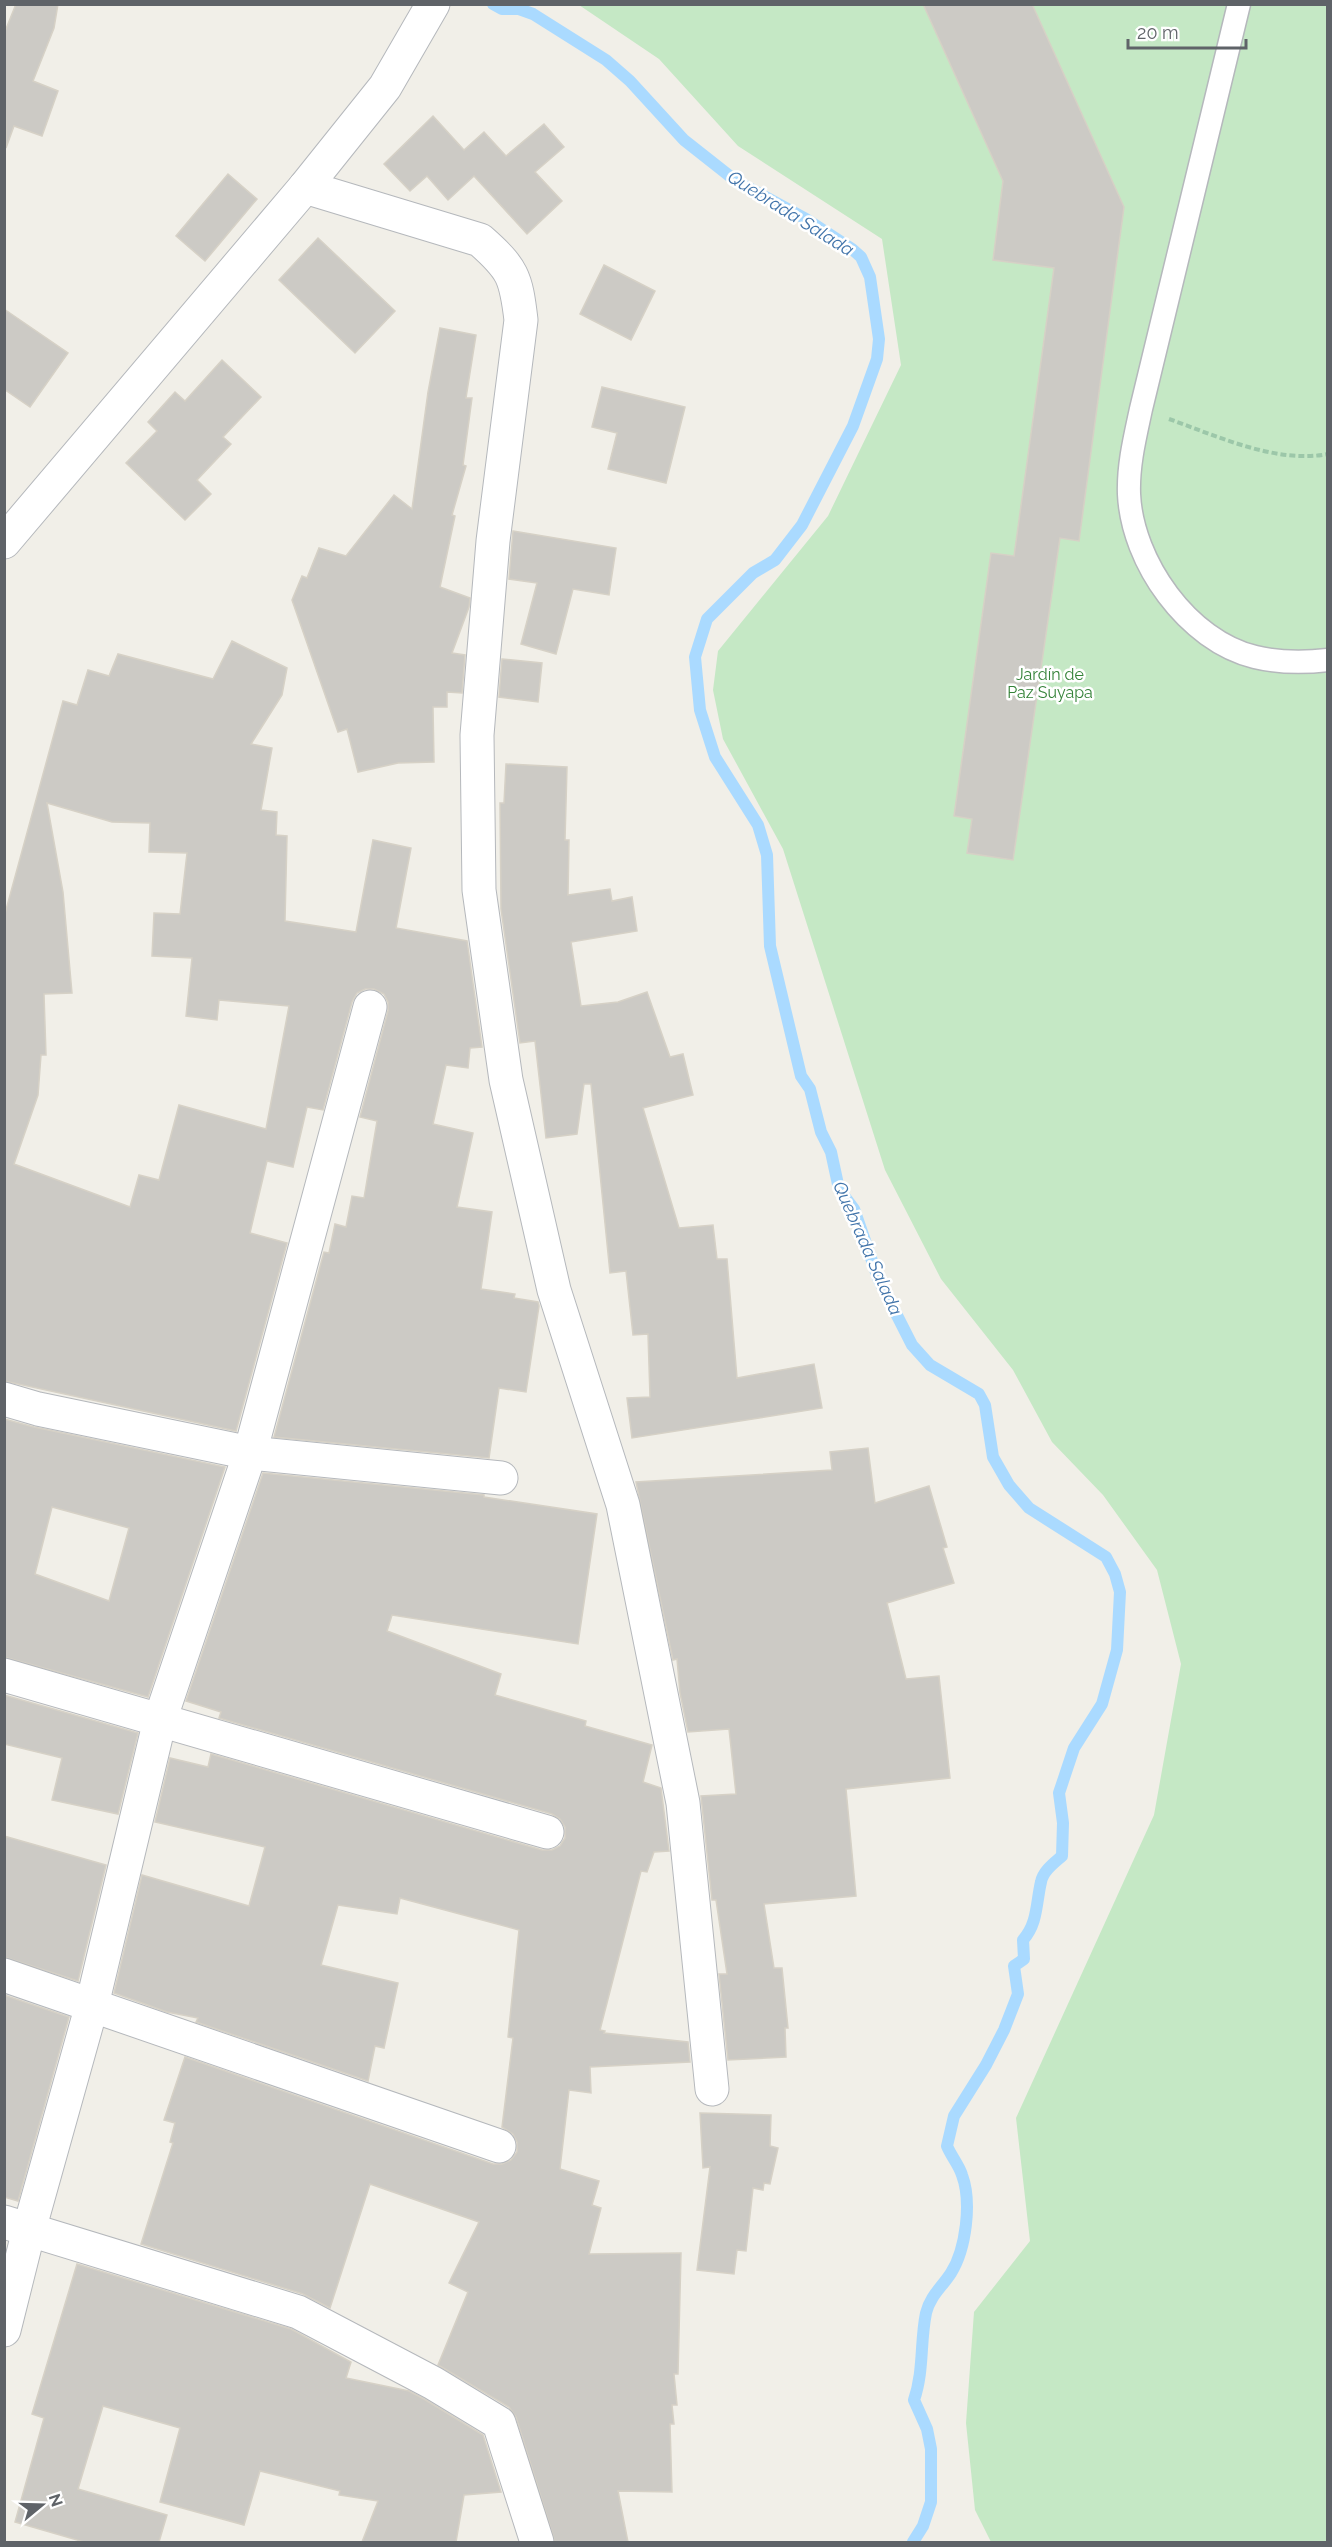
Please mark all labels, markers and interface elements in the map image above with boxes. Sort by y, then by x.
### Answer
scale bar [1128,12,1246,50]
text: 20 m [1137,22,1179,43]
water label: Quebrada Salada [724,166,858,260]
park label: Jardín de Paz Suyapa [1007,665,1093,702]
water label: Quebrada Salada [829,1178,907,1319]
north arrow [12,2475,72,2535]
text: N [45,2491,67,2509]

